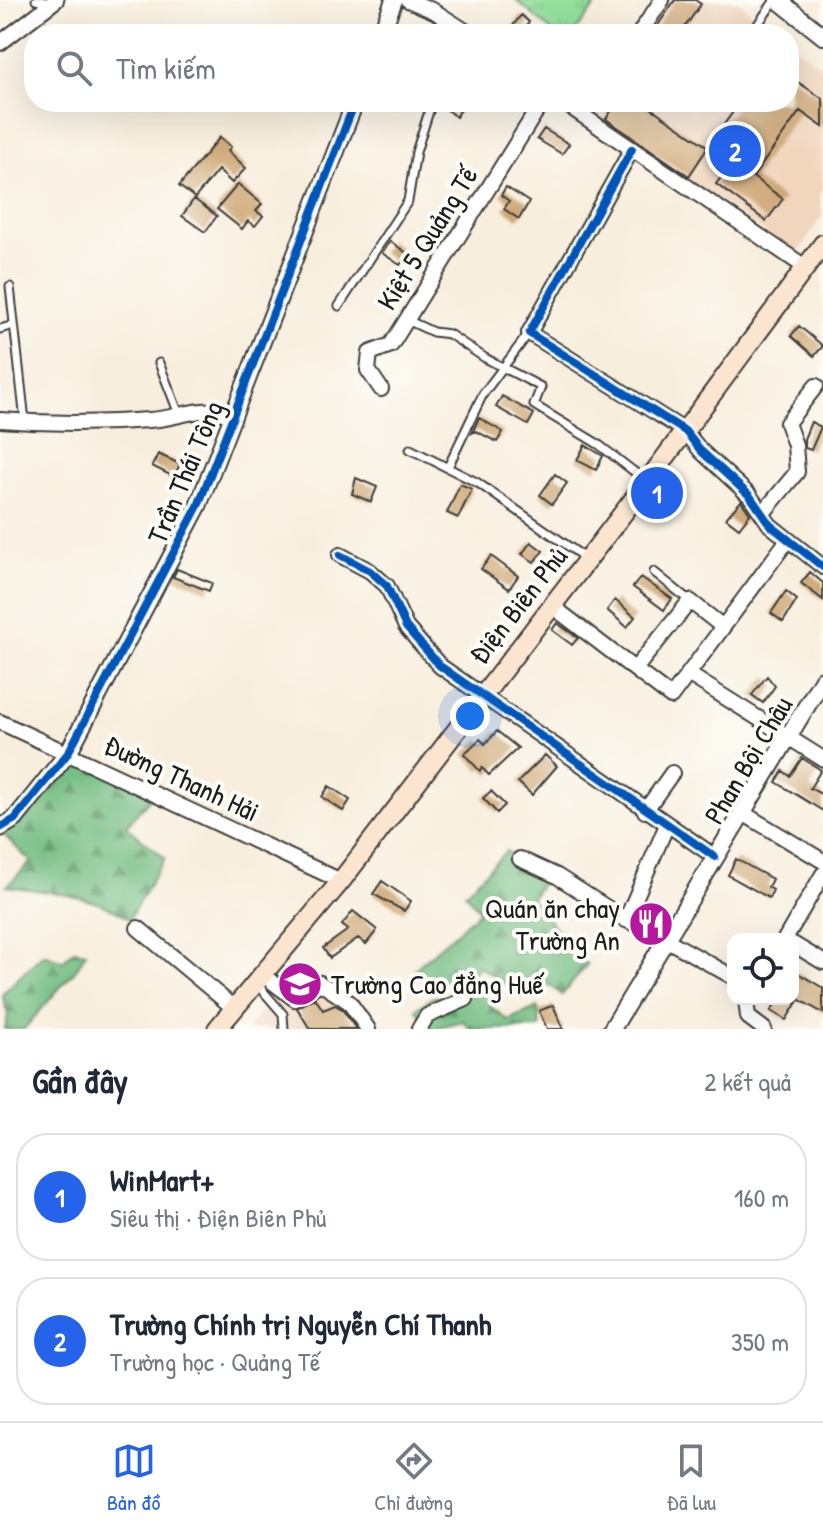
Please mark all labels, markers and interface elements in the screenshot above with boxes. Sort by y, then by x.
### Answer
search box [24,24,799,112]
icon: search [52,46,96,90]
text: Tìm kiếm [116,48,216,88]
pin: 2 [709,121,761,181]
street label: Kiệt 5 Quảng Tế [368,158,487,317]
street label: Trần Thái Tông [138,395,232,549]
pin: 1 [631,463,683,523]
street label: Điện Biên Phủ [460,539,576,671]
street label: Phan Bội Châu [695,689,801,831]
your location [450,696,490,736]
street label: Đường Thanh Hải [99,726,265,830]
place label: Quán ăn chay Trường An [485,889,620,959]
restaurant icon: Quán ăn chay Trường An [627,900,675,948]
map controls [727,933,799,1005]
button: locate [727,933,799,1005]
school or university icon: Trường Cao đẳng Huế [276,960,324,1008]
place label: Trường Cao đẳng Huế [331,965,544,1003]
text: Gần đây [32,1058,128,1104]
text: 2 kết quả [704,1064,791,1099]
text: WinMart+ [110,1160,215,1200]
text: 1 [55,1180,65,1215]
text: 160 m [734,1180,789,1215]
text: Siêu thị · Điện Biên Phủ [110,1200,326,1235]
text: Trường Chính trị Nguyễn Chí Thanh [110,1304,491,1344]
text: 2 [54,1324,66,1359]
text: 350 m [731,1324,789,1359]
text: Trường học · Quảng Tế [110,1344,320,1379]
tab: Bản đồ [107,1439,160,1517]
tab: Chỉ đường [374,1439,453,1517]
tab: Đã lưu [667,1439,716,1517]

